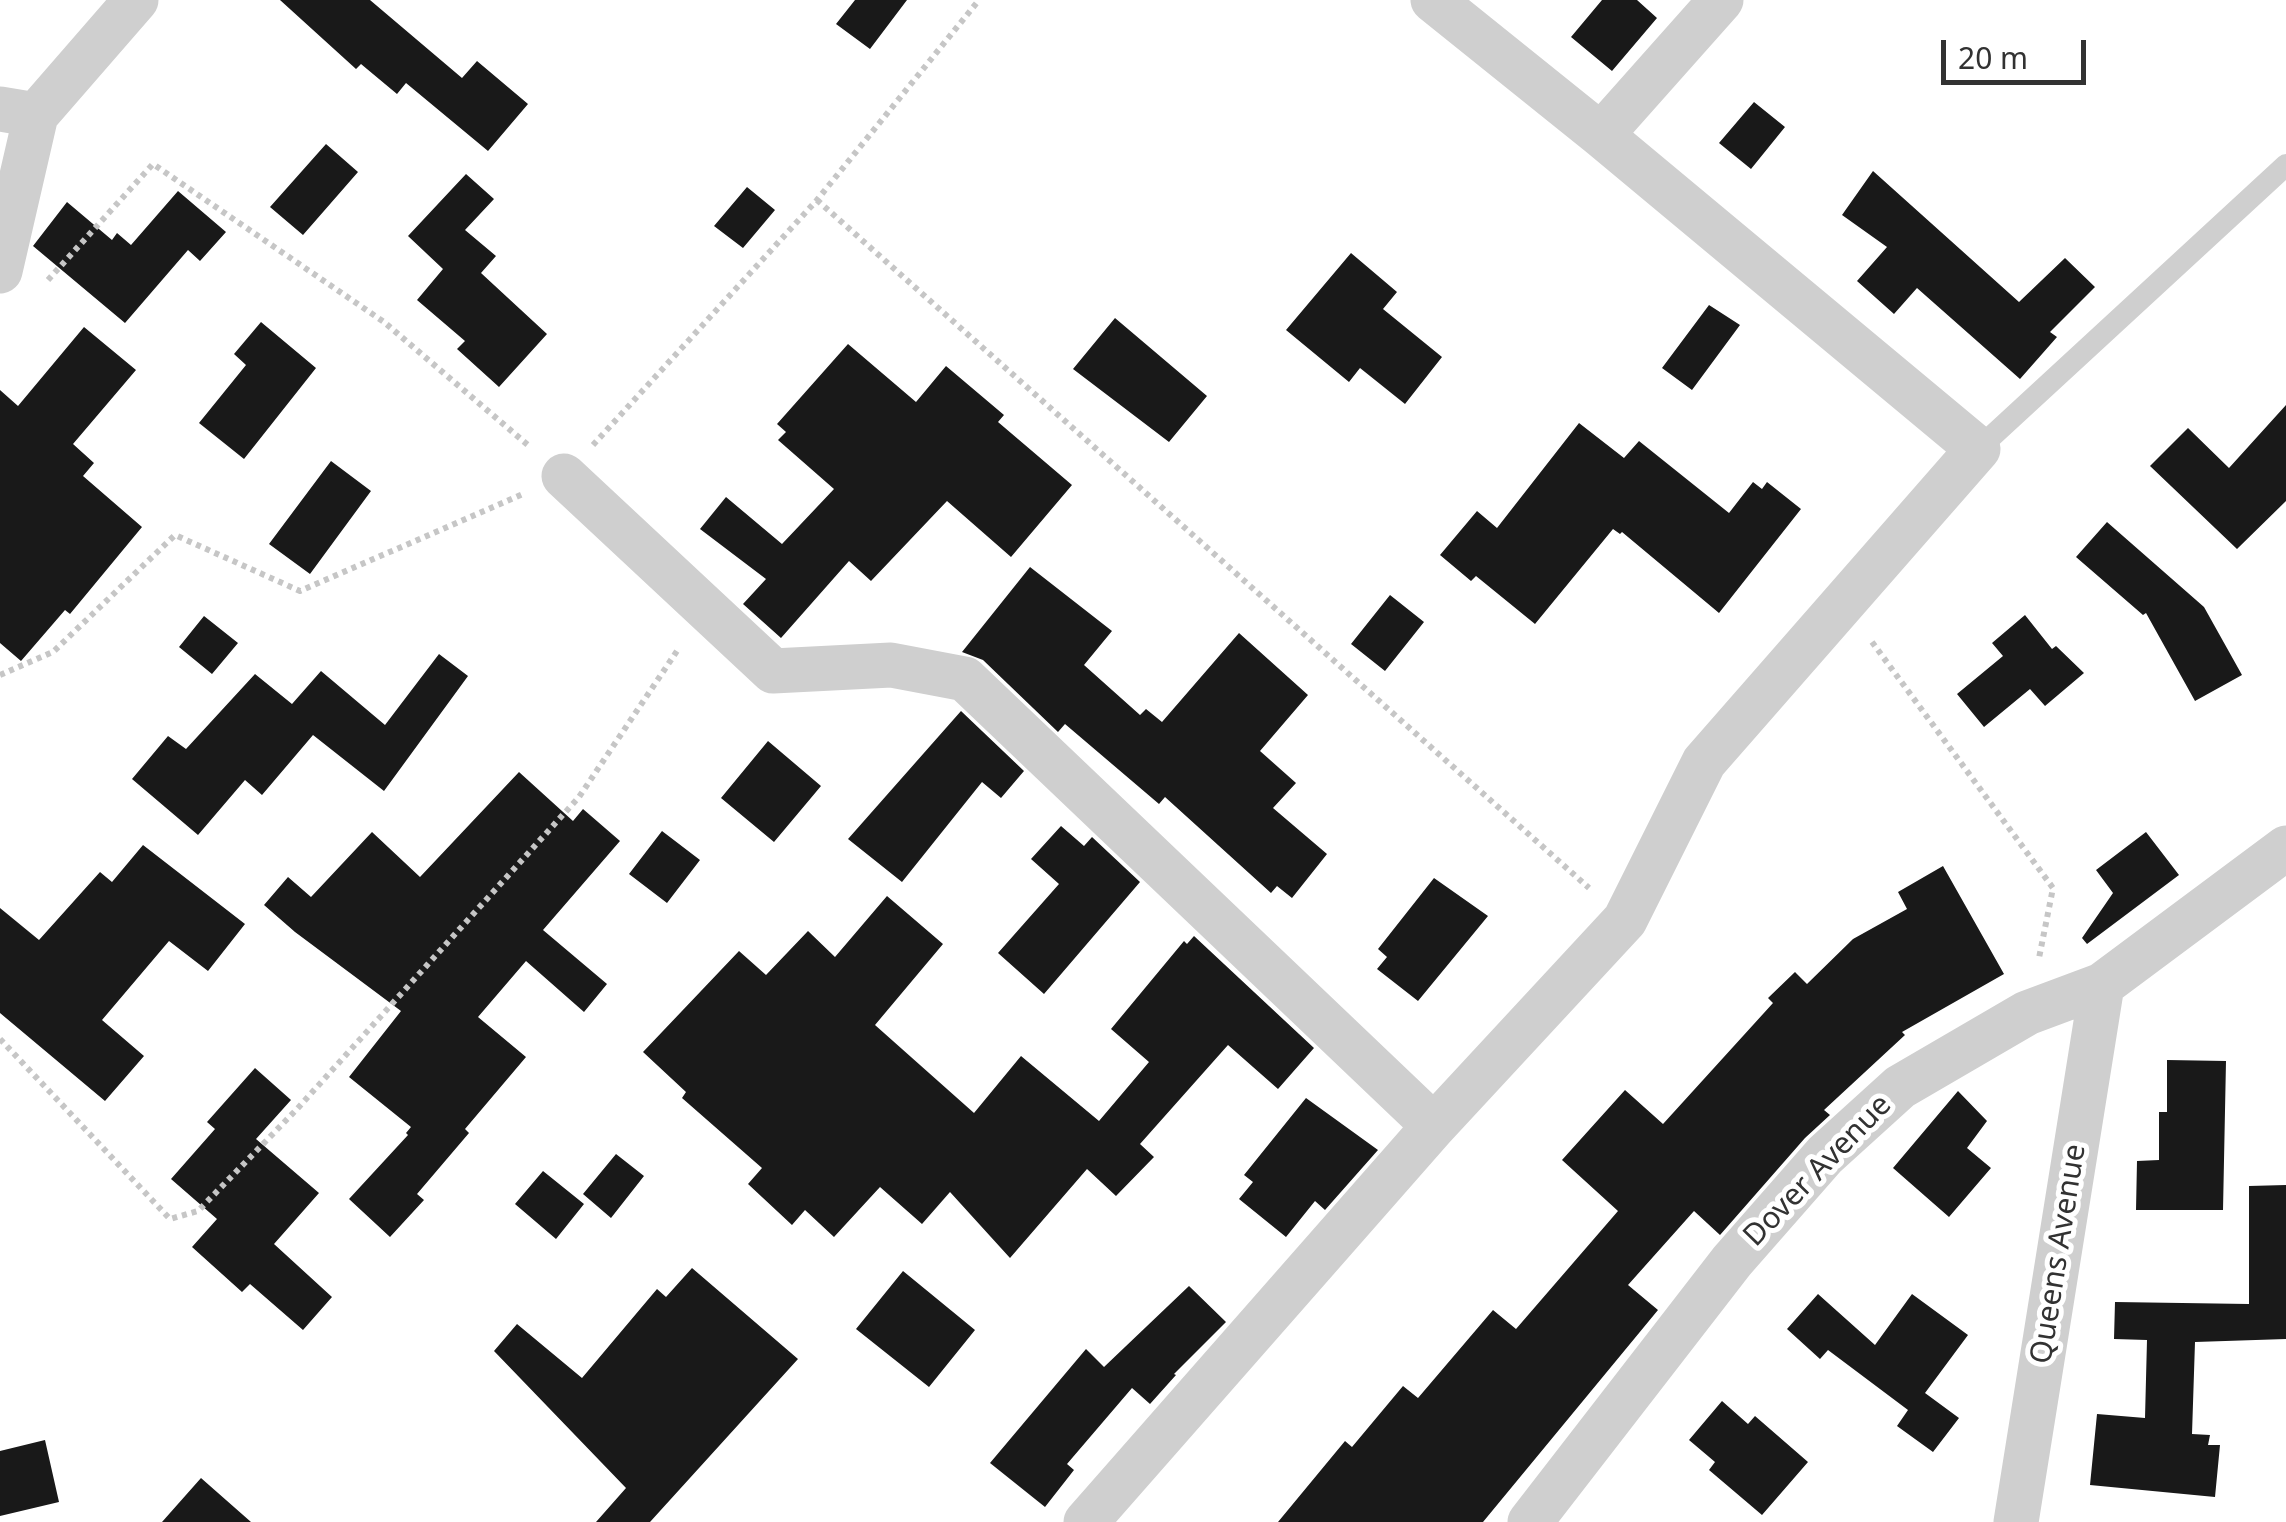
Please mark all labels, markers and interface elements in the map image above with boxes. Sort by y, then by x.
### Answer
scale bar [1946,20,2091,82]
text: 20 m [1958,37,2028,78]
street label: Dover Avenue [1737,1088,1899,1254]
street label: Queens Avenue [2024,1142,2094,1366]

